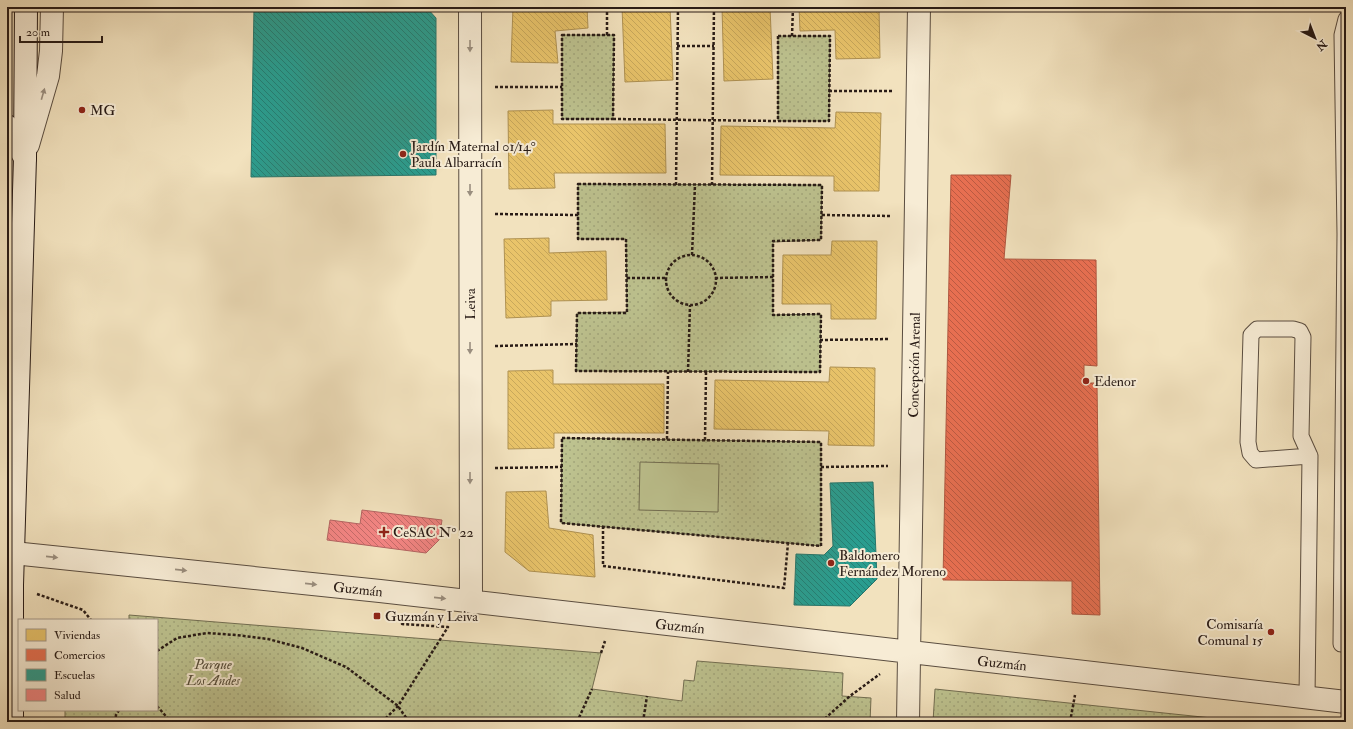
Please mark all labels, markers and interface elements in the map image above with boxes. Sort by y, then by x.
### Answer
scale bar [20,18,102,44]
north arrow [1295,18,1335,58]
text: 20 m [26,25,51,40]
text: N [1312,36,1330,54]
one-way arrow [467,40,473,53]
one-way arrow [40,87,46,99]
place label: MG [90,102,115,119]
marker: MG [77,105,87,115]
place label: Jardín Maternal 01/14° Paula Albarracín [410,138,536,171]
marker: Jardín Maternal 01/14° Paula Albarracín [398,149,408,159]
one-way arrow [467,184,473,197]
street label: Leiva [462,288,479,320]
street label: Concepción Arenal [905,312,925,418]
one-way arrow [467,342,473,355]
place label: Edenor [1094,373,1137,390]
marker: Edenor [1081,376,1091,386]
one-way arrow [467,472,473,485]
place label: CeSAC Nº 22 [393,524,474,541]
marker: CeSAC Nº 22 [378,526,390,538]
place label: Baldomero Fernández Moreno [839,547,946,580]
one-way arrow [46,553,58,560]
marker: Baldomero Fernández Moreno [826,558,836,568]
one-way arrow [175,567,188,574]
street label: Guzmán [332,578,384,601]
one-way arrow [305,581,317,587]
one-way arrow [434,595,446,602]
place label: Guzmán y Leiva [385,608,478,626]
marker: Guzmán y Leiva [372,611,382,621]
street label: Guzmán [654,615,706,638]
place label: Comisaría Comunal 15 [1197,616,1264,649]
legend [18,619,158,711]
marker: Comisaría Comunal 15 [1266,627,1276,637]
text: Viviendas [54,628,100,643]
text: Comercios [54,648,105,663]
street label: Guzmán [976,652,1028,675]
park label: Parque Los Andes [185,656,241,689]
text: Escuelas [54,668,95,683]
text: Salud [54,688,81,703]

